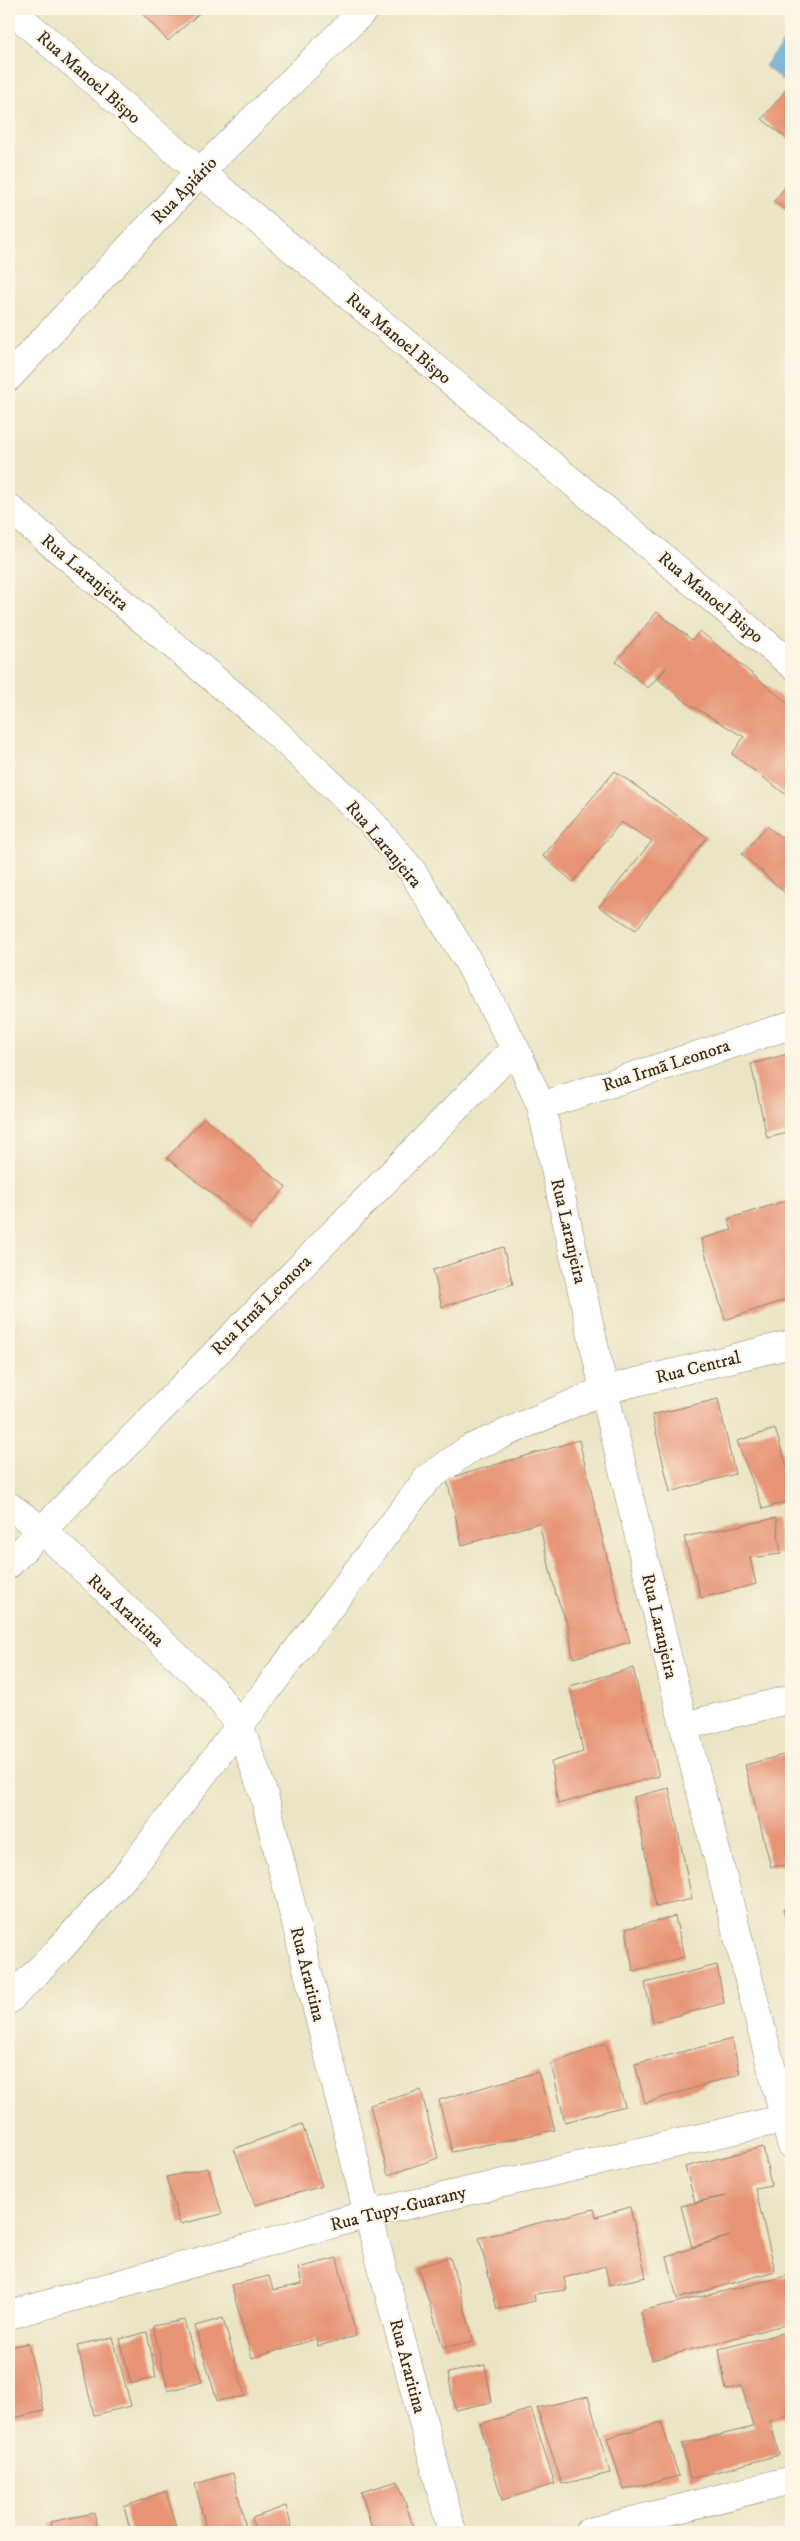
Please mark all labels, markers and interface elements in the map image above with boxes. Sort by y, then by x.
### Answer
street label: Rua Manoel Bispo [32,27,145,129]
street label: Rua Apiário [147,152,222,229]
street label: Rua Manoel Bispo [341,288,456,389]
street label: Rua Laranjeira [36,530,133,616]
street label: Rua Manoel Bispo [653,547,768,648]
street label: Rua Laranjeira [340,796,426,893]
street label: Rua Irmã Leonora [600,1035,733,1097]
street label: Rua Laranjeira [545,1176,591,1286]
street label: Rua Irmã Leonora [207,1251,317,1360]
street label: Rua Central [654,1347,743,1389]
street label: Rua Araritina [82,1570,168,1652]
street label: Rua Laranjeira [636,1571,682,1681]
street label: Rua Araritina [285,1925,329,2024]
street label: Rua Tupy-Guarany [328,2181,469,2236]
street label: Rua Araritina [384,2317,430,2416]

